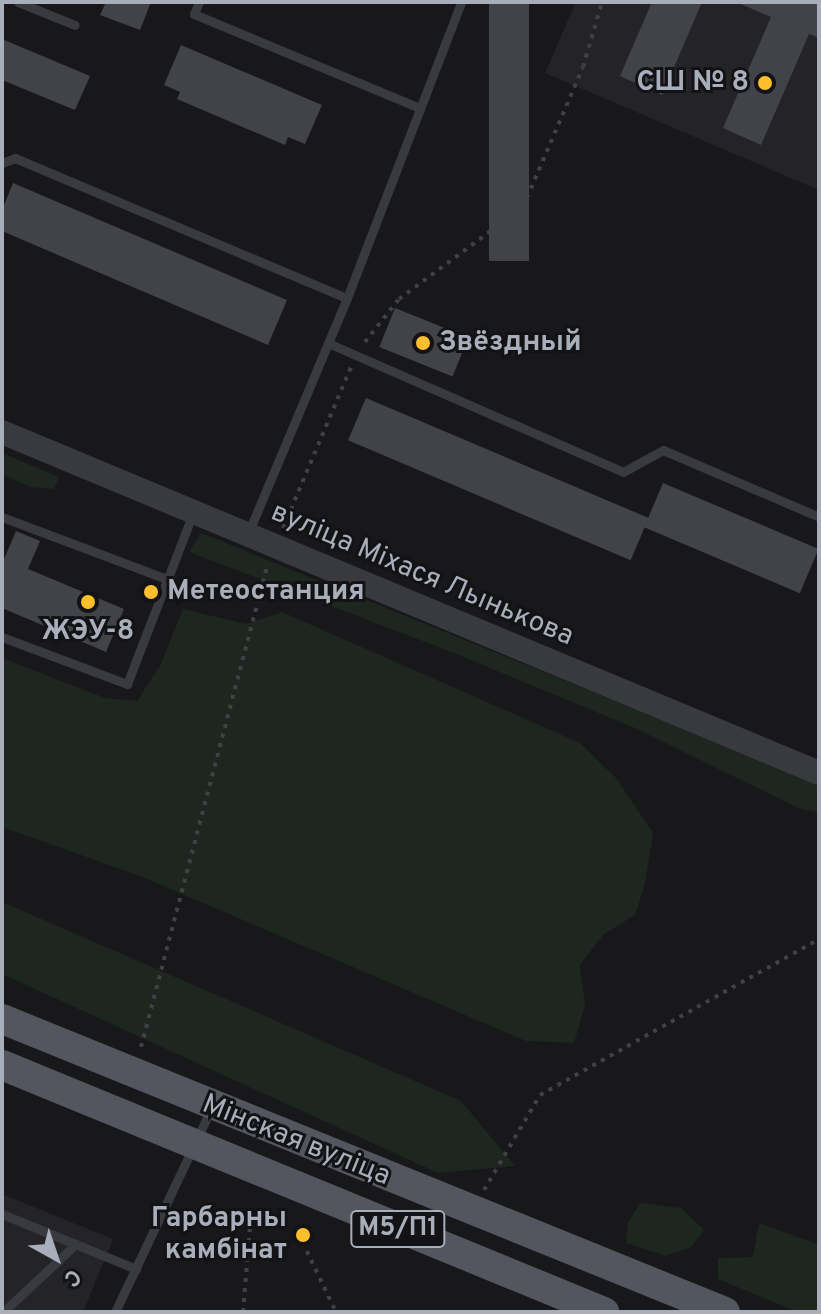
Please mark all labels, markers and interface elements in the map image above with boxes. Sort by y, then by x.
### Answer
place label: СШ № 8 [636,66,749,100]
marker: СШ № 8 [756,74,774,92]
place label: Звёздный [439,326,582,360]
marker: Звёздный [414,334,432,352]
street label: вуліца Міхася Лынькова [266,496,578,654]
place label: Метеостанция [167,575,365,609]
marker: Метеостанция [142,583,160,601]
marker: ЖЭУ-8 [79,593,97,611]
place label: ЖЭУ-8 [42,615,134,649]
street label: Мінская вуліца [197,1088,395,1194]
place label: Гарбарны камбінат [151,1202,287,1268]
road number: М5/П1 [350,1207,446,1251]
north arrow [16,1218,96,1298]
marker: Гарбарны камбінат [294,1226,312,1244]
text: С [58,1262,86,1292]

